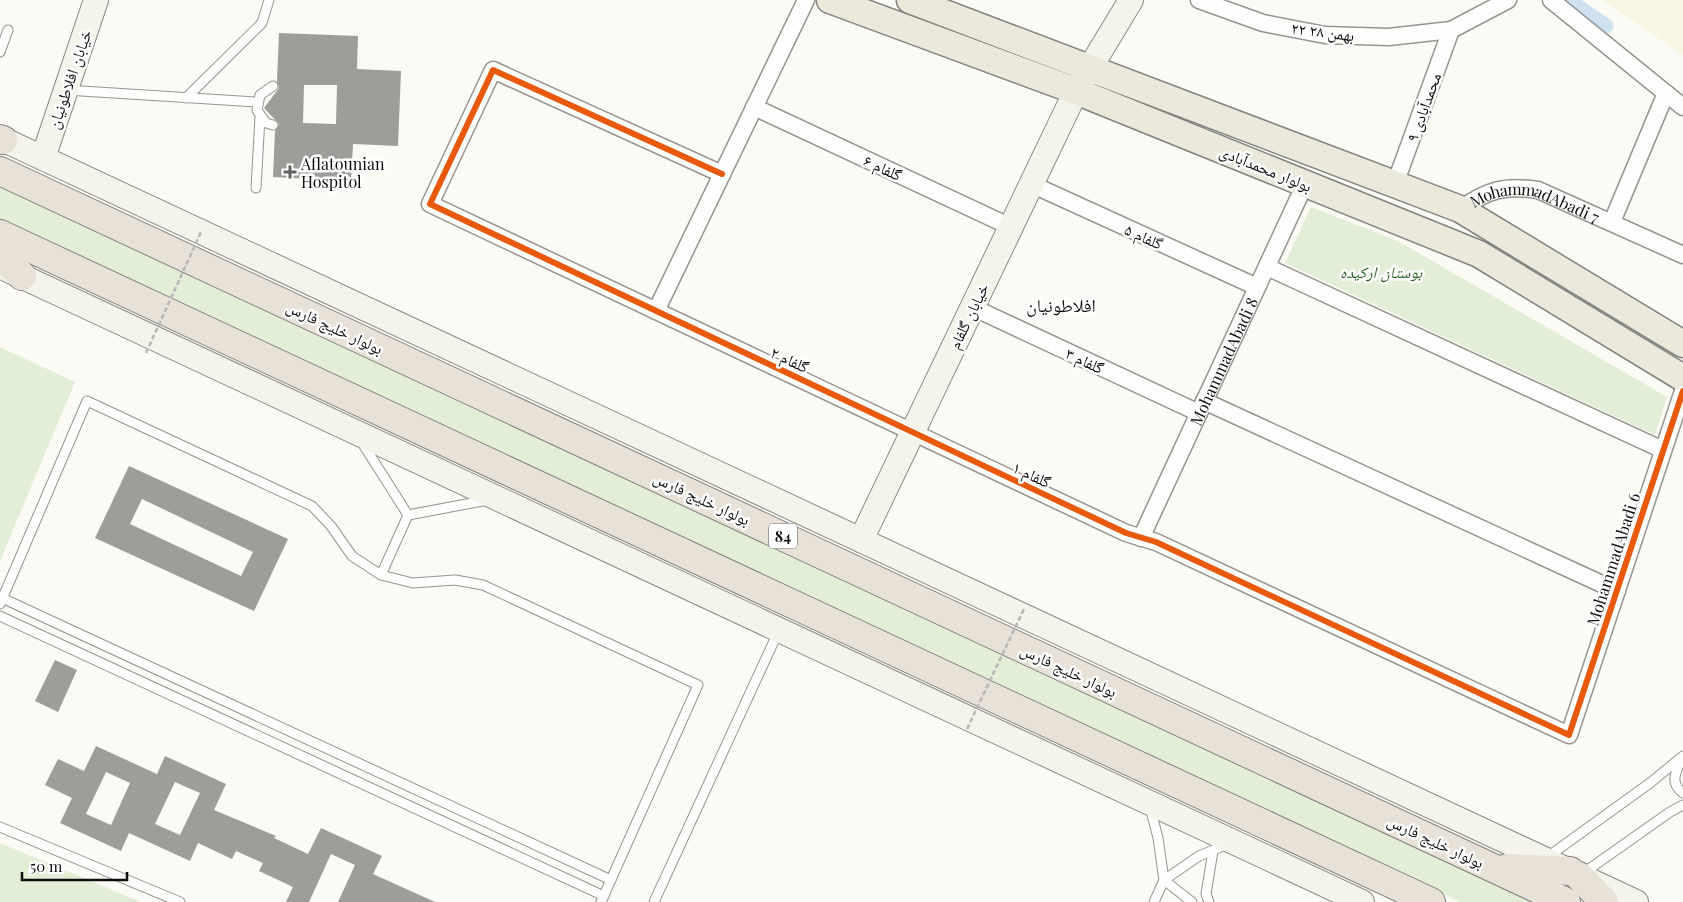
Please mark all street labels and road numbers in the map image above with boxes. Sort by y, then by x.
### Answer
street label: ۲۲ بهمن ۲۸ [1290,17,1356,46]
street label: خیابان افلاطونیان [42,27,97,132]
street label: محمدآبادی ۹ [1401,70,1446,145]
street label: بولوار محمدآبادی [1216,140,1315,197]
street label: گلفام ۶ [860,149,906,186]
street label: MohammadAbadi 7 [1466,178,1604,227]
street label: گلفام ۵ [1121,218,1167,255]
street label: خیابان گلفام [943,280,994,353]
street label: MohammadAbadi 8 [1184,294,1262,428]
street label: بولوار خلیج فارس [283,295,387,359]
street label: گلفام ۲ [767,341,813,378]
street label: گلفام ۳ [1062,342,1108,379]
street label: گلفام ۱ [1009,456,1055,493]
street label: بولوار خلیج فارس [650,466,754,530]
street label: MohammadAbadi 6 [1582,490,1644,628]
road number: 84 [769,524,797,548]
street label: بولوار خلیج فارس [1017,638,1121,702]
street label: بولوار خلیج فارس [1384,809,1488,873]

